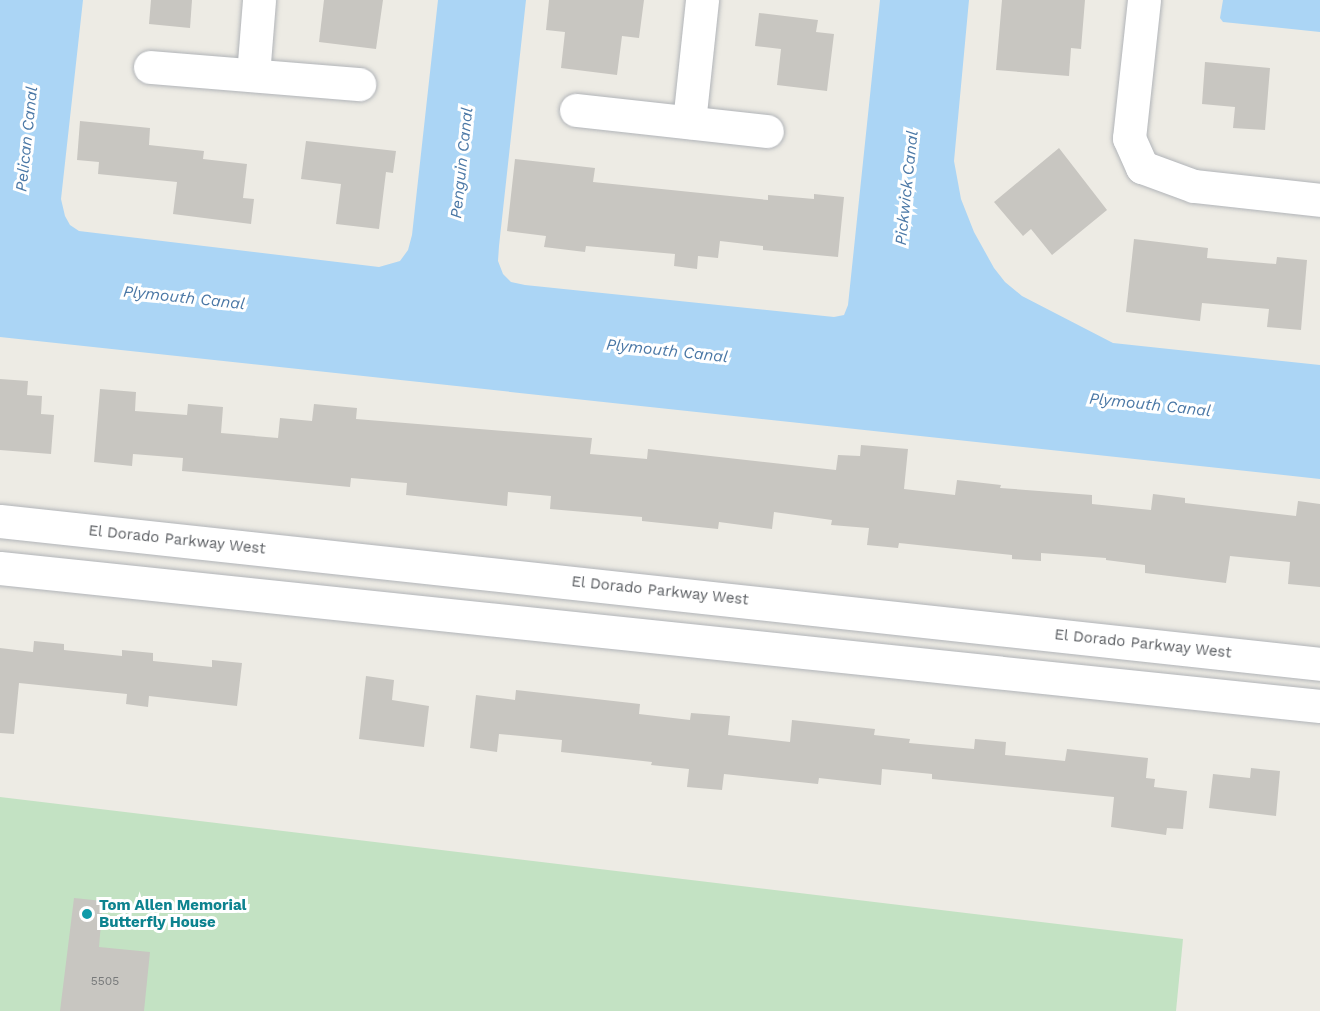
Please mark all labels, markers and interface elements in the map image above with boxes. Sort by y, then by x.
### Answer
water label: Pelican Canal [12,85,42,193]
water label: Penguin Canal [447,106,477,220]
water label: Pickwick Canal [891,129,923,247]
water label: Plymouth Canal [122,282,246,314]
water label: Plymouth Canal [605,335,729,367]
water label: Plymouth Canal [1088,389,1212,421]
street label: El Dorado Parkway West [87,522,267,558]
street label: El Dorado Parkway West [570,573,750,609]
street label: El Dorado Parkway West [1053,626,1233,662]
place label: Tom Allen Memorial Butterfly House [99,896,247,931]
marker: Tom Allen Memorial Butterfly House [80,907,94,921]
house number: 5505 [91,975,119,989]

